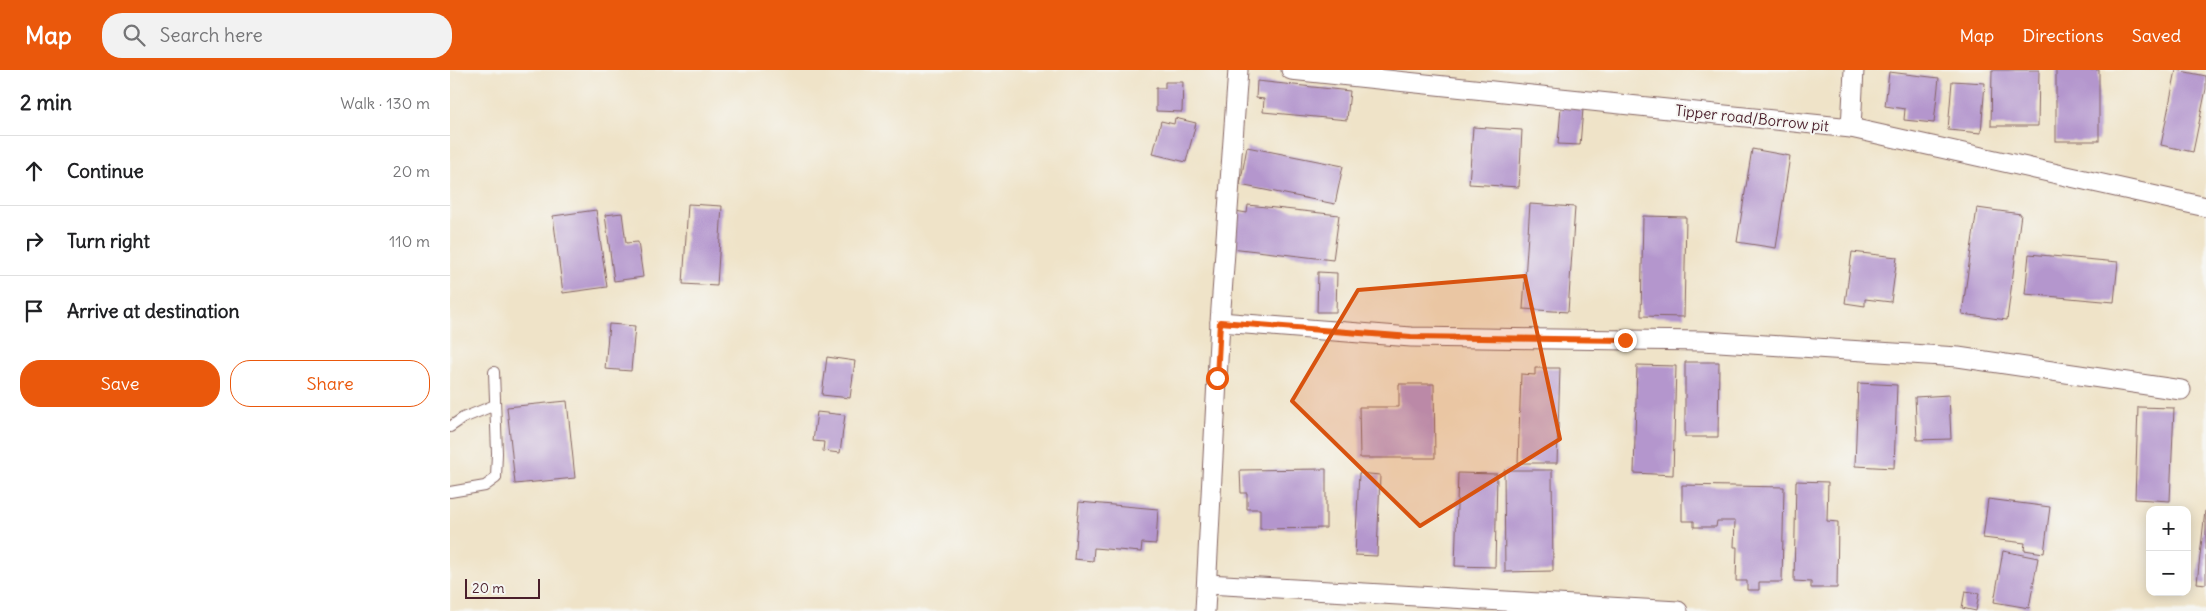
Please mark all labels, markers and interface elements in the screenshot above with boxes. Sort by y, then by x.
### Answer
search box [102,13,452,58]
text: Map [25,20,72,50]
icon: search [120,21,148,49]
text: Search here [160,23,263,47]
text: Map [1959,24,1994,47]
text: Directions [2022,24,2104,47]
text: Saved [2132,24,2181,47]
text: 2 min [20,89,72,116]
text: Walk · 130 m [340,93,430,113]
street label: Tipper road/Borrow pit [1674,100,1830,136]
icon: ahead [20,157,48,185]
text: Continue [67,159,144,183]
text: 20 m [393,161,430,181]
icon: right [20,227,48,255]
text: Turn right [67,229,150,253]
text: 110 m [389,231,430,251]
icon: arrive [20,297,48,325]
text: Arrive at destination [67,299,240,323]
route end [1614,329,1637,352]
button: Save [20,360,220,407]
button: Share [230,360,430,407]
route start [1206,367,1229,390]
map controls [2146,506,2191,596]
button: + [2146,506,2191,551]
button: − [2146,551,2191,596]
scale bar [465,576,540,599]
text: 20 m [472,579,505,597]

